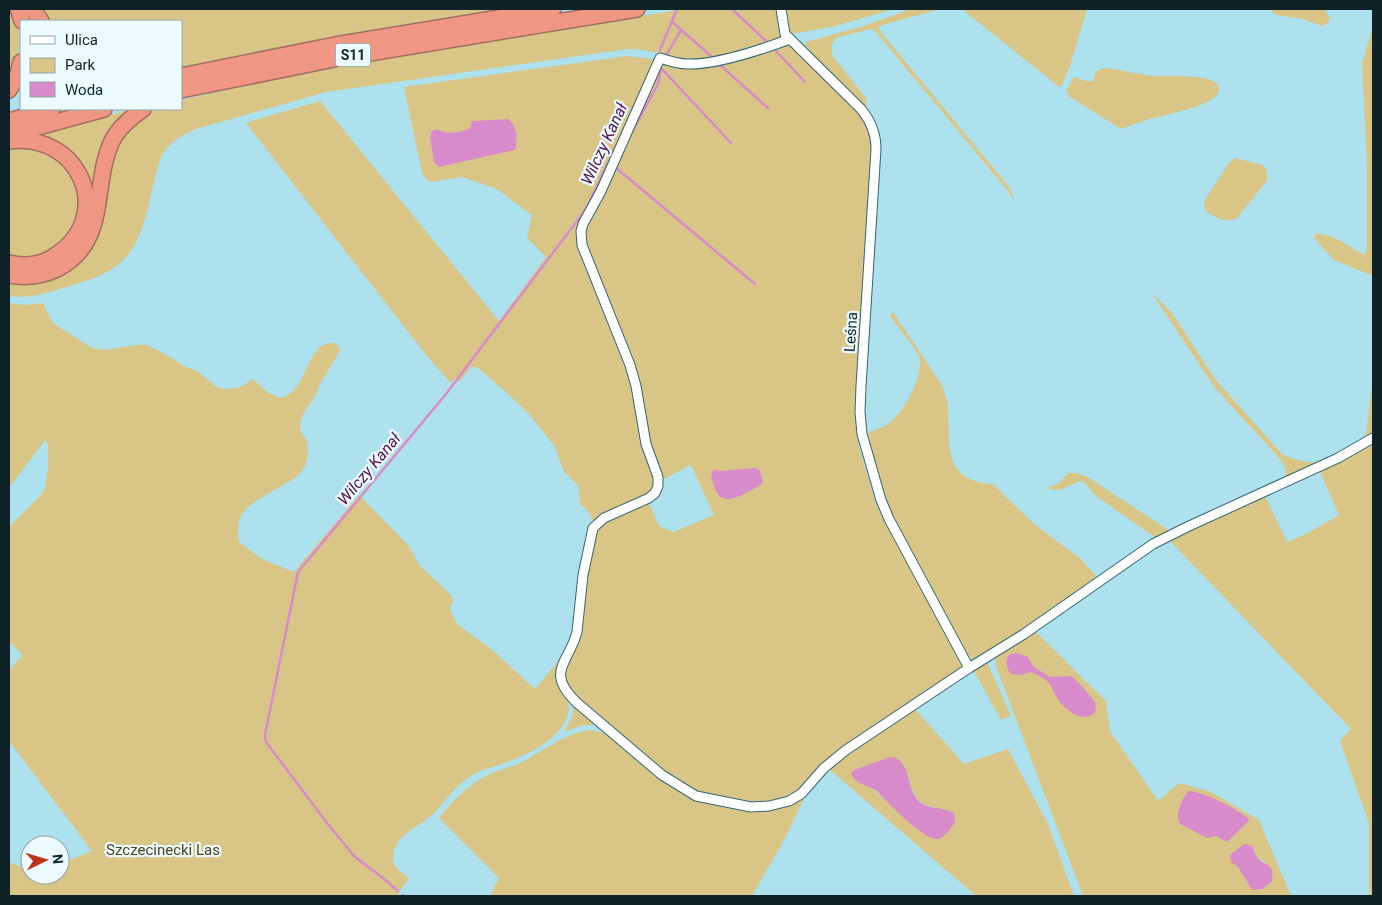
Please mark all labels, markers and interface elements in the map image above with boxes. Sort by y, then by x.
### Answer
legend [20,20,182,110]
text: Ulica [65,31,98,49]
road number: S11 [336,44,370,66]
text: Park [65,56,96,74]
text: Woda [65,81,103,99]
water label: Wilczy Kanał [577,99,632,188]
street label: Leśna [841,311,861,353]
water label: Wilczy Kanał [334,429,405,509]
north arrow [20,835,70,885]
park label: Szczecinecki Las [106,841,220,859]
text: N [50,853,66,864]

